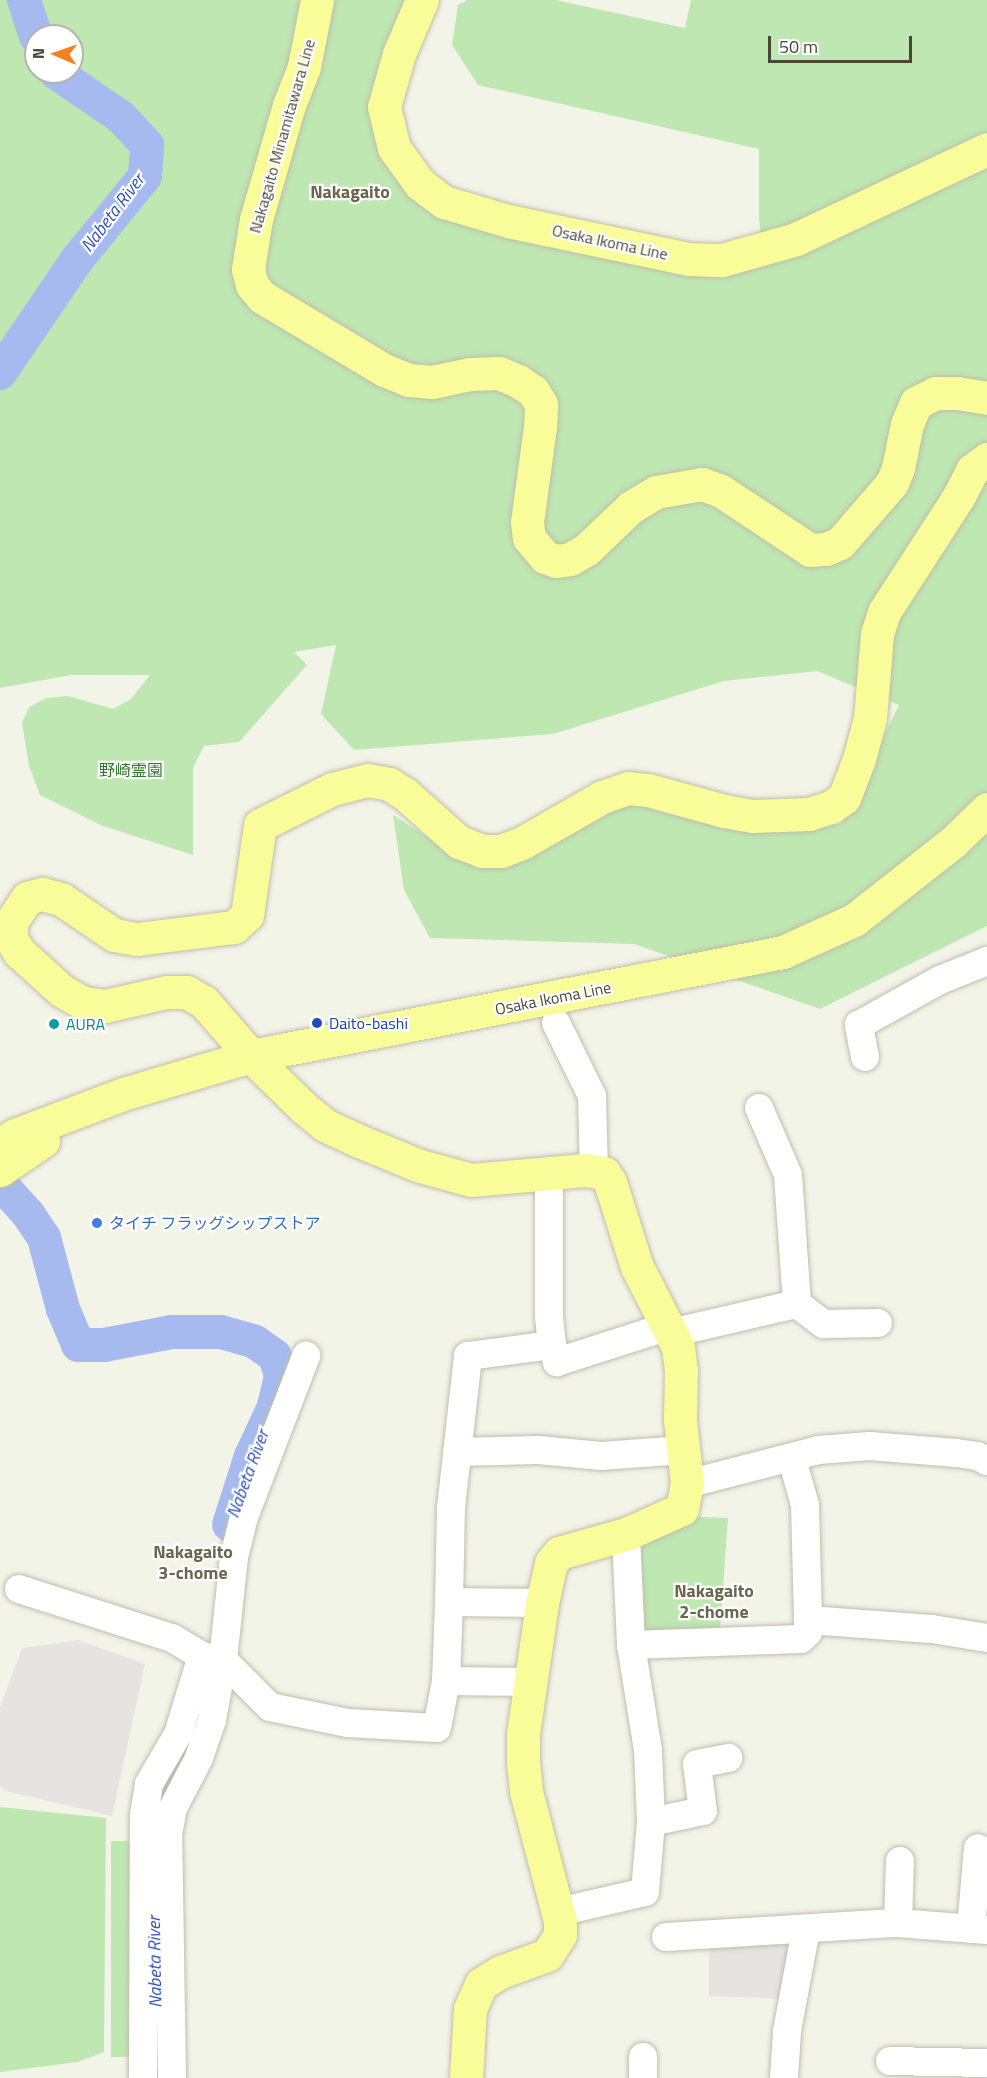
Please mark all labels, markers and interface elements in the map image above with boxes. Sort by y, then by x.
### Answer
north arrow [24,24,84,84]
scale bar [771,24,915,62]
text: 50 m [779,33,818,60]
street label: Nakagaito Minamitawara Line [245,37,319,235]
text: N [26,47,50,59]
water label: Nabeta River [77,170,149,256]
district label: Nakagaito [310,181,390,203]
street label: Osaka Ikoma Line [550,220,670,264]
park label: 野崎霊園 [99,760,163,780]
street label: Osaka Ikoma Line [493,977,613,1019]
place label: Daito-bashi [329,1013,408,1033]
place label: AURA [66,1014,105,1034]
marker: Daito-bashi [310,1016,324,1030]
marker: AURA [47,1017,61,1031]
place label: タイチ フラッグシップストア [109,1213,321,1233]
marker: タイチ フラッグシップストア [90,1216,104,1230]
water label: Nabeta River [222,1427,274,1521]
district label: Nakagaito 3-chome [153,1542,233,1584]
district label: Nakagaito 2-chome [674,1581,754,1624]
water label: Nabeta River [143,1916,167,2008]

